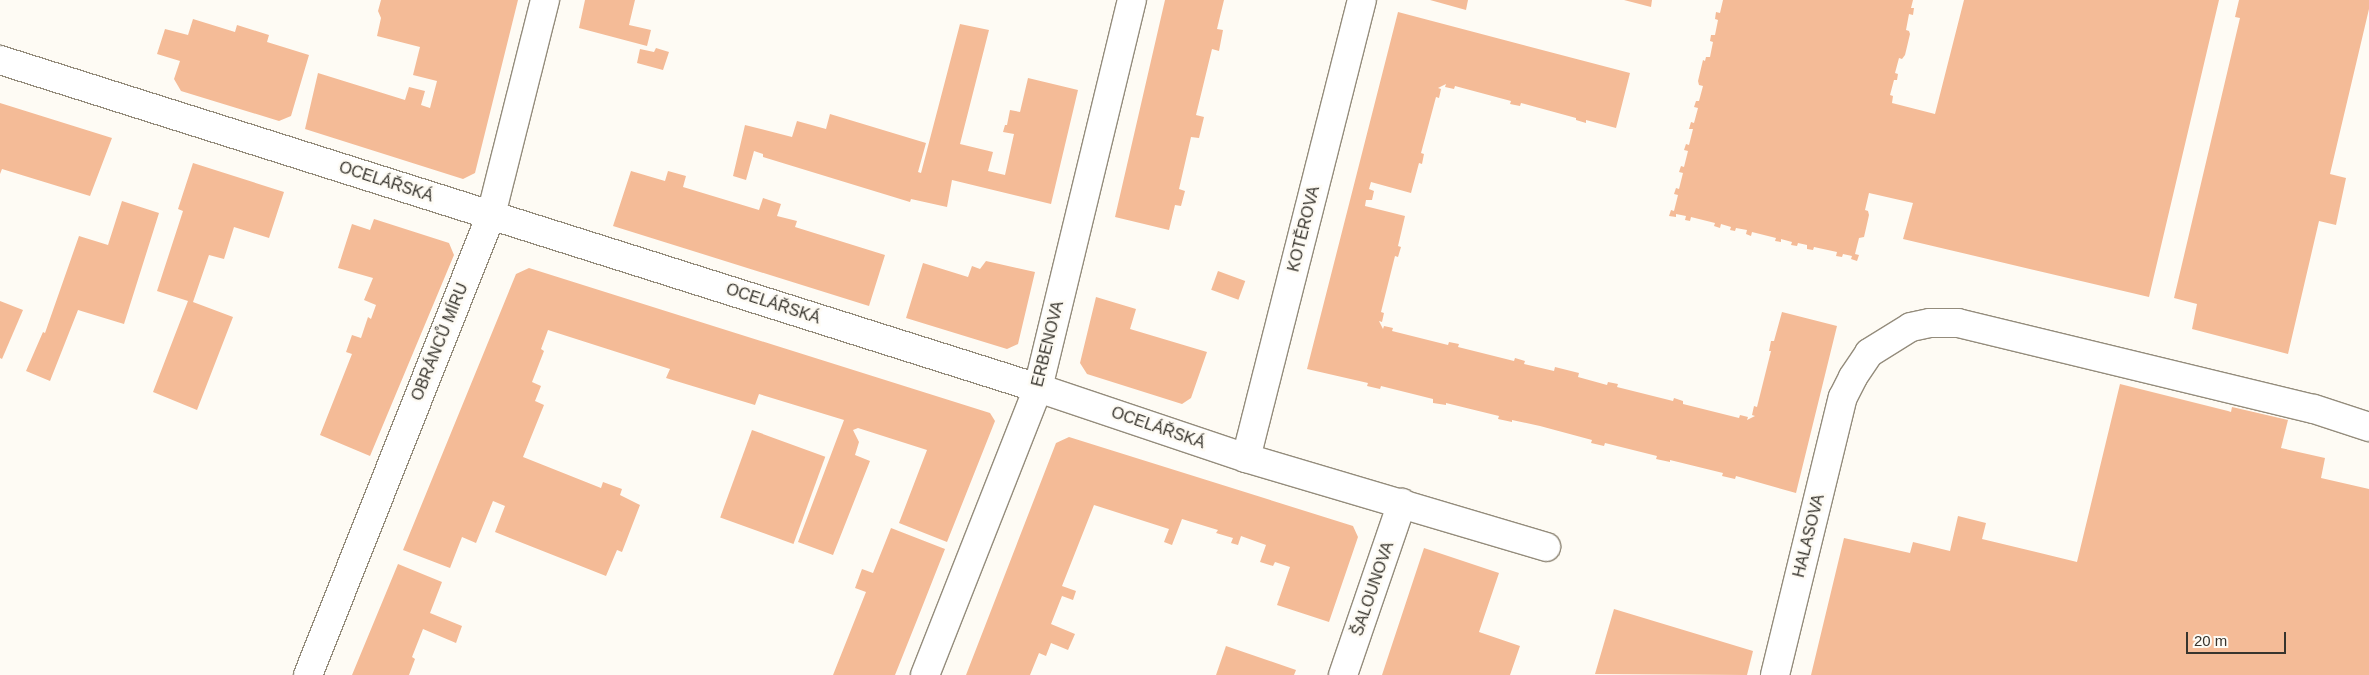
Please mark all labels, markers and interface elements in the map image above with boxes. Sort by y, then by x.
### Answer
street label: OCELÁŘSKÁ [337,158,435,206]
street label: KOTĚROVA [1284,184,1324,274]
street label: OBRÁNCŮ MÍRU [408,280,472,404]
street label: OCELÁŘSKÁ [724,280,822,328]
street label: ERBENOVA [1028,299,1068,389]
street label: OCELÁŘSKÁ [1109,403,1207,453]
street label: HALASOVA [1789,492,1829,580]
street label: ŠALOUNOVA [1348,539,1398,639]
scale bar [2189,622,2289,654]
text: 20 m [2194,632,2227,649]

